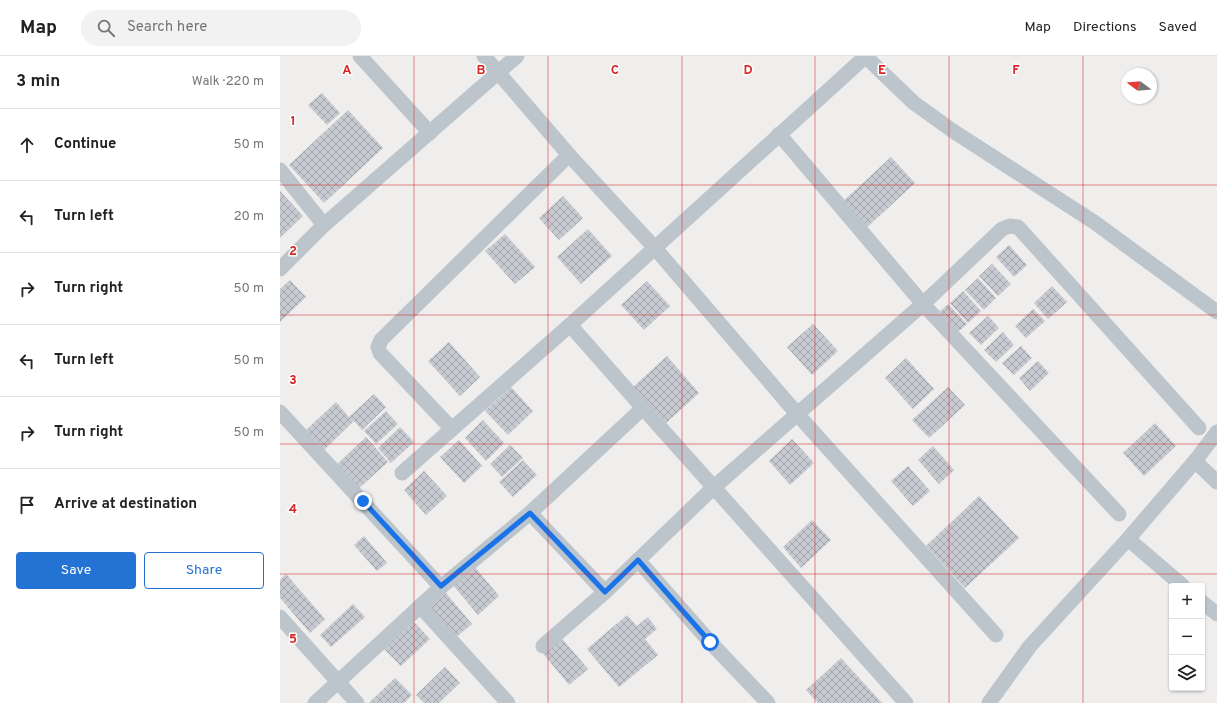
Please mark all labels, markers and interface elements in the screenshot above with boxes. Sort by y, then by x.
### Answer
search box [81,10,361,46]
text: Map [20,16,57,40]
icon: search [95,17,117,39]
text: Search here [127,18,207,37]
text: Map [1025,19,1051,36]
text: Directions [1073,19,1137,36]
text: Saved [1159,19,1197,36]
text: A [342,63,352,79]
text: B [477,63,486,79]
text: C [611,63,619,79]
text: D [743,63,753,79]
text: E [878,63,886,79]
text: F [1012,63,1020,79]
north arrow [1121,68,1157,104]
text: 3 min [16,71,60,93]
text: Walk · 220 m [192,74,264,90]
text: 1 [290,114,296,130]
icon: ahead [16,134,38,156]
text: Continue [54,135,116,154]
text: 50 m [234,137,264,153]
icon: left [16,206,38,228]
text: Turn left [54,207,114,226]
text: 20 m [234,209,264,225]
text: 2 [289,244,297,260]
icon: right [16,278,38,300]
text: Turn right [54,279,123,298]
text: 50 m [234,281,264,297]
icon: left [16,350,38,372]
text: Turn left [54,351,114,370]
text: 50 m [234,353,264,369]
text: 3 [289,373,297,389]
icon: right [16,422,38,444]
text: Turn right [54,423,123,442]
text: 50 m [234,425,264,441]
route end [354,492,372,510]
icon: arrive [16,494,38,516]
text: Arrive at destination [54,495,197,514]
text: 4 [289,502,297,518]
button: Save [16,552,136,589]
button: Share [144,552,264,589]
map controls [1169,583,1205,691]
button: + [1169,583,1205,619]
button: − [1169,619,1205,655]
text: 5 [289,632,297,648]
route start [701,633,719,651]
button: layers [1169,655,1205,691]

